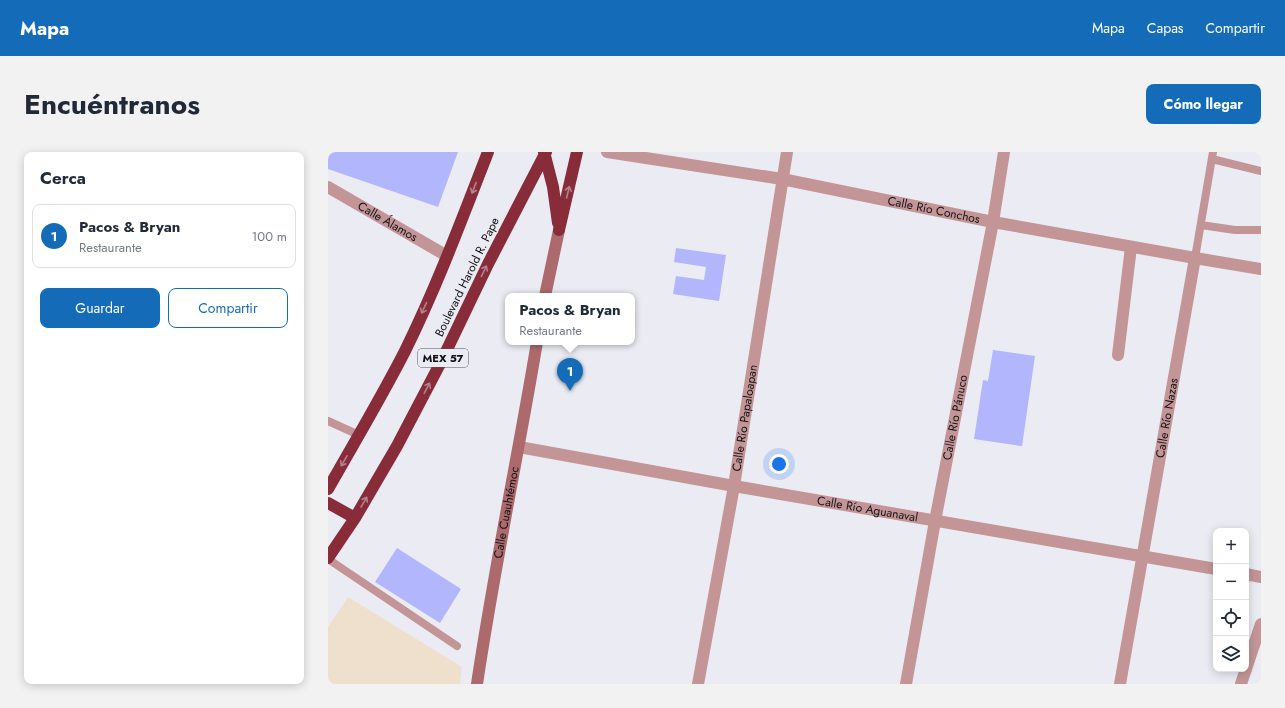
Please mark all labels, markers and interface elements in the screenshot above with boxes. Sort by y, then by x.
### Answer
text: Mapa [20,15,69,42]
text: Mapa [1092,18,1125,38]
text: Capas [1147,18,1184,38]
text: Compartir [1206,18,1265,38]
text: Encuéntranos [24,84,200,125]
button: Cómo llegar [1146,84,1261,124]
text: Cerca [40,166,86,190]
one-way arrow [470,182,477,194]
one-way arrow [564,186,572,199]
street label: Calle Río Conchos [886,192,982,228]
street label: Calle Álamos [354,197,421,246]
street label: Boulevard Harold R. Pape [430,214,504,340]
text: Pacos & Bryan [79,216,180,238]
text: 1 [51,227,57,246]
text: 100 m [252,227,287,246]
text: Restaurante [79,238,142,257]
one-way arrow [481,266,488,278]
button: Guardar [40,288,160,328]
button: Compartir [168,288,288,328]
popup [505,293,635,345]
text: Pacos & Bryan [519,299,621,321]
one-way arrow [420,302,427,314]
text: Restaurante [519,321,582,340]
road number: MEX 57 [418,349,468,367]
pin: 1 [557,358,583,391]
street label: Calle Río Papaloapan [727,363,762,473]
street label: Calle Río Pánuco [938,373,972,462]
street label: Calle Río Nazas [1151,377,1183,459]
one-way arrow [424,382,432,394]
one-way arrow [340,454,348,466]
your location [769,454,789,474]
street label: Calle Cuauhtémoc [489,465,524,560]
street label: Calle Río Aguanaval [816,491,919,527]
one-way arrow [361,496,369,508]
map controls [1213,528,1249,672]
button: + [1213,528,1249,564]
button: − [1213,564,1249,600]
button: locate [1213,600,1249,636]
button: layers [1213,636,1249,672]

